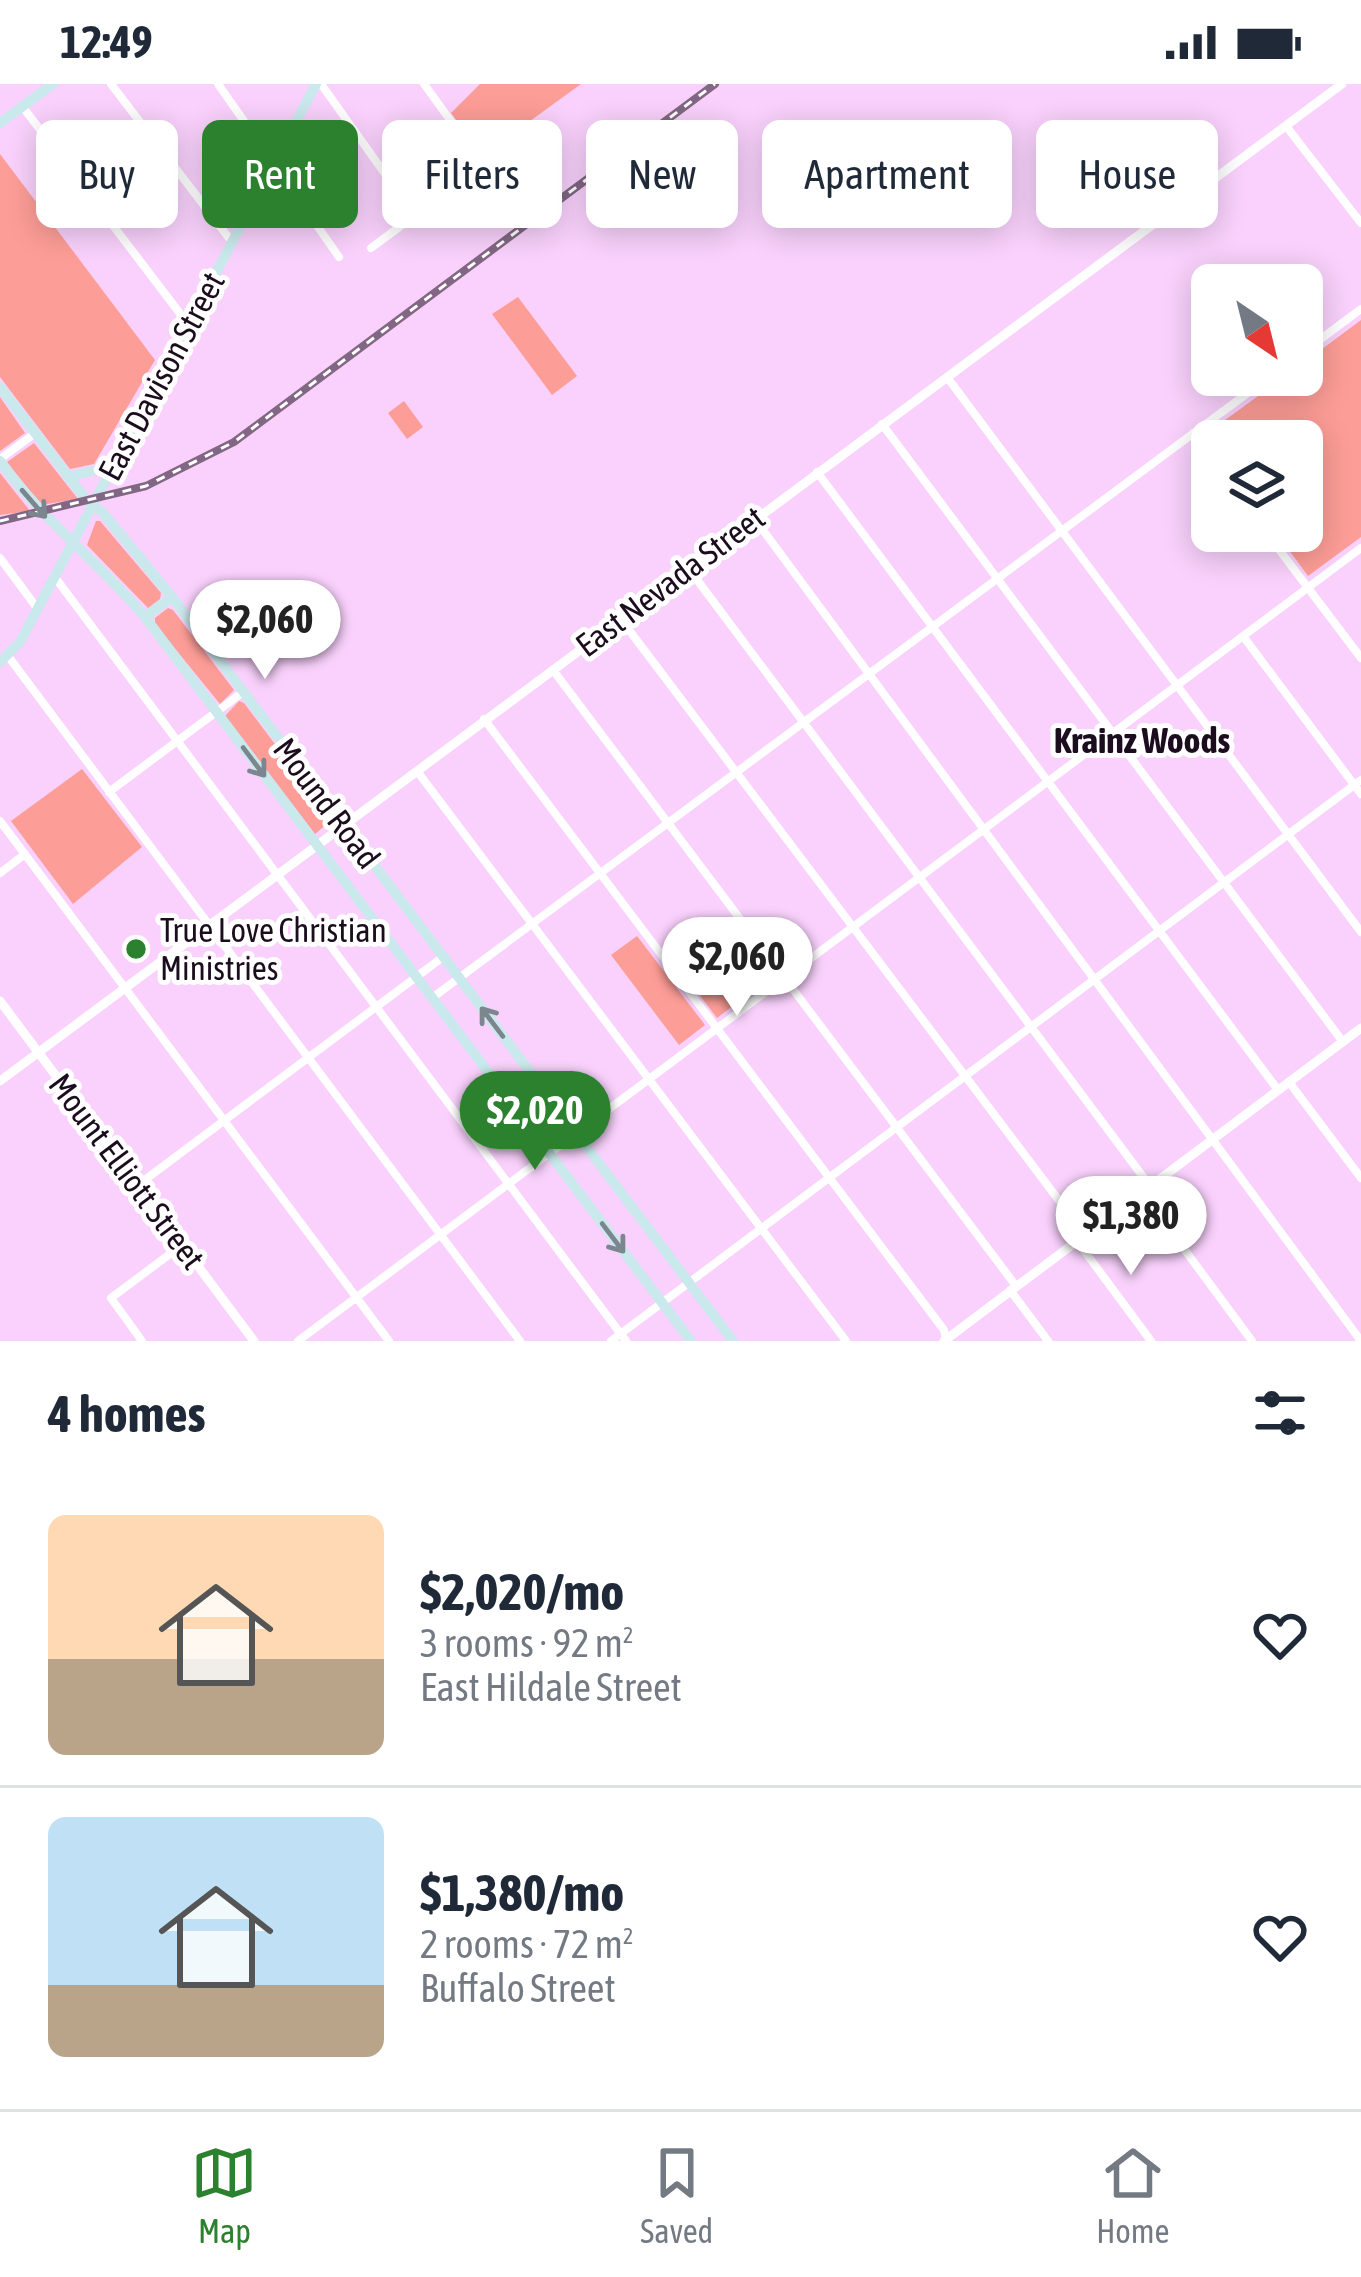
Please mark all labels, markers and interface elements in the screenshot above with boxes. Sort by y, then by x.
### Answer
text: 12:49 [60,16,153,68]
chip: Buy [36,120,178,228]
chip: Rent [202,120,358,228]
chip: Filters [382,120,562,228]
chip: New [586,120,738,228]
chip: Apartment [762,120,1012,228]
chip: House [1036,120,1218,228]
north arrow [1191,264,1323,396]
map controls [1191,264,1323,552]
street label: East Davison Street [90,265,232,487]
button: layers [1191,420,1323,552]
one-way arrow [20,488,47,519]
street label: East Nevada Street [568,498,772,664]
pin: $2,060 [167,580,363,682]
text: $2,060 [217,597,313,641]
district label: Krainz Woods [1054,719,1231,761]
street label: Mound Road [266,731,388,875]
one-way arrow [241,745,267,778]
place label: True Love Christian Ministries [160,911,387,987]
pin: $2,060 [639,917,835,1019]
text: $2,060 [689,934,785,978]
marker: True Love Christian Ministries [123,936,149,962]
one-way arrow [479,1006,506,1038]
street label: Mount Elliott Street [41,1066,213,1276]
pin: $2,020 [437,1071,633,1173]
text: $2,020 [487,1088,583,1132]
pin: $1,380 [1033,1176,1229,1278]
text: $1,380 [1083,1193,1179,1237]
one-way arrow [599,1221,625,1254]
icon: filters [1247,1380,1313,1446]
text: 4 homes [48,1384,206,1443]
text: $2,020/mo [420,1562,624,1621]
icon: home [144,1563,288,1707]
icon: heart [1247,1602,1313,1668]
text: 3 rooms · 92 m² [420,1621,634,1665]
text: East Hildale Street [420,1665,682,1709]
text: $1,380/mo [420,1863,624,1922]
icon: home [144,1865,288,2009]
icon: heart [1247,1904,1313,1970]
text: 2 rooms · 72 m² [420,1922,634,1966]
text: Buffalo Street [420,1966,616,2010]
tab: Map [191,2140,257,2250]
tab: Saved [640,2140,713,2250]
tab: Home [1096,2140,1170,2250]

